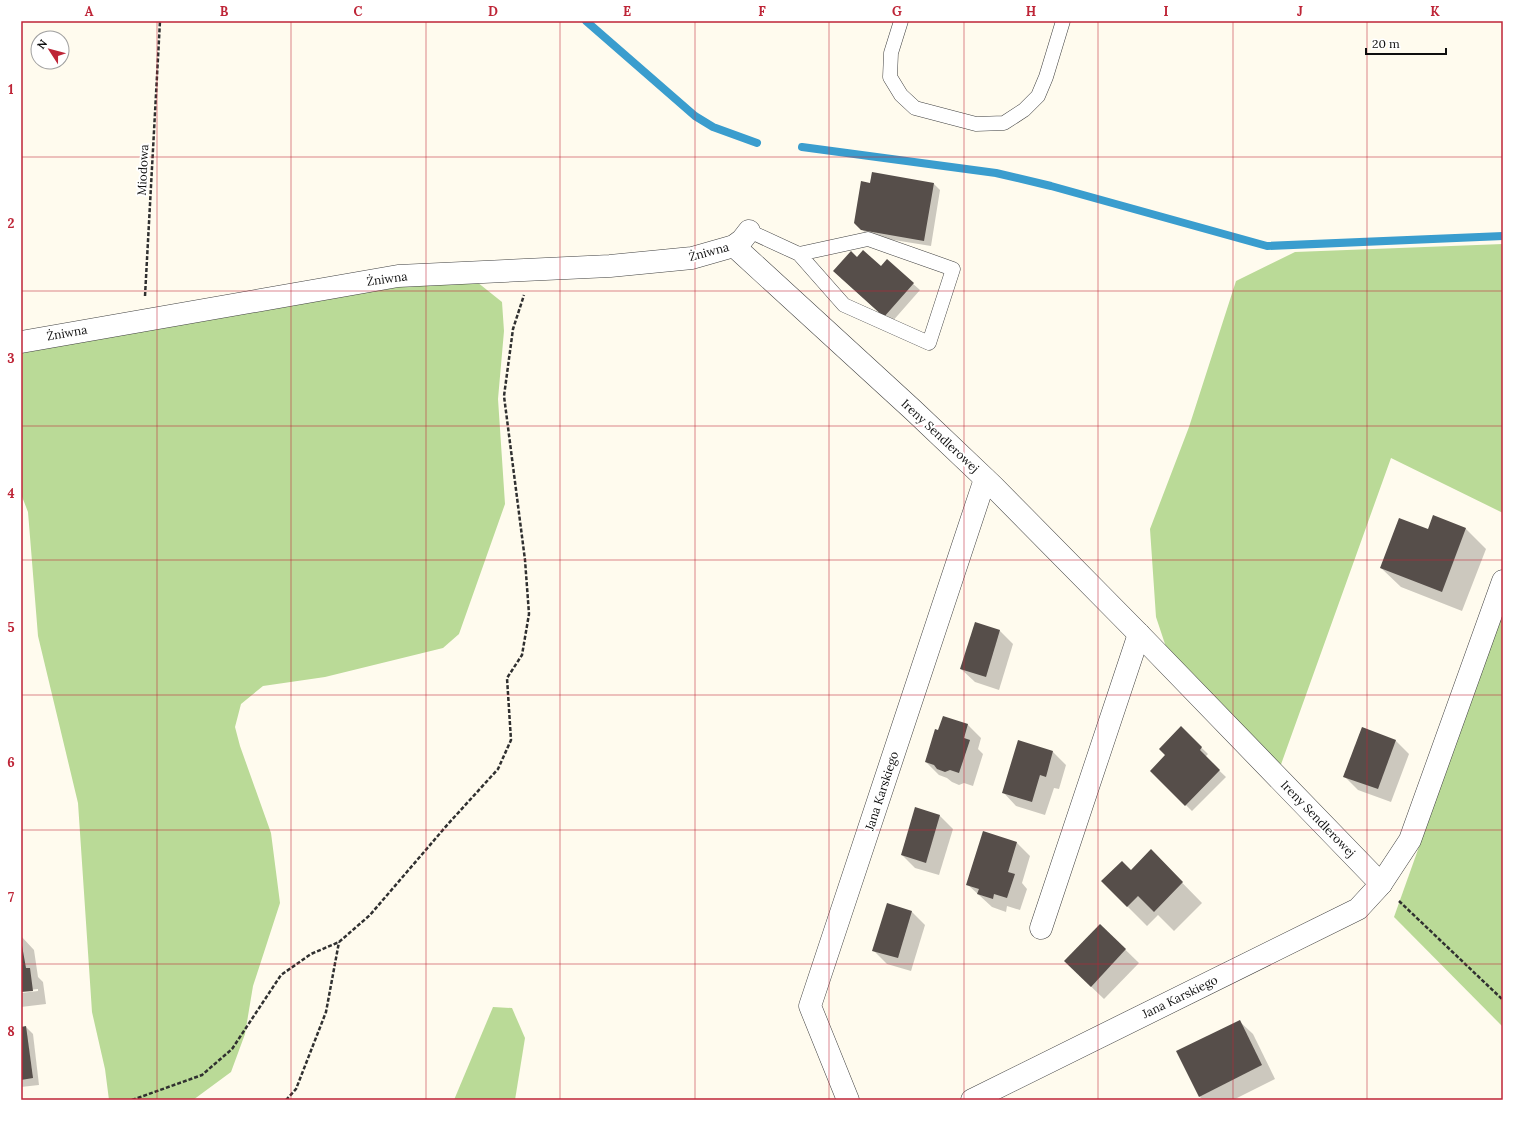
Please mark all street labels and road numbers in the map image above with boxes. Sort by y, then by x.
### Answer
street label: Miodowa [134,144,151,196]
street label: Żniwna [687,239,731,264]
street label: Żniwna [366,268,408,289]
street label: Żniwna [45,322,88,343]
street label: Ireny Sendlerowej [898,396,982,476]
street label: Jana Karskiego [861,749,901,833]
street label: Ireny Sendlerowej [1278,777,1359,860]
street label: Jana Karskiego [1139,972,1220,1022]

